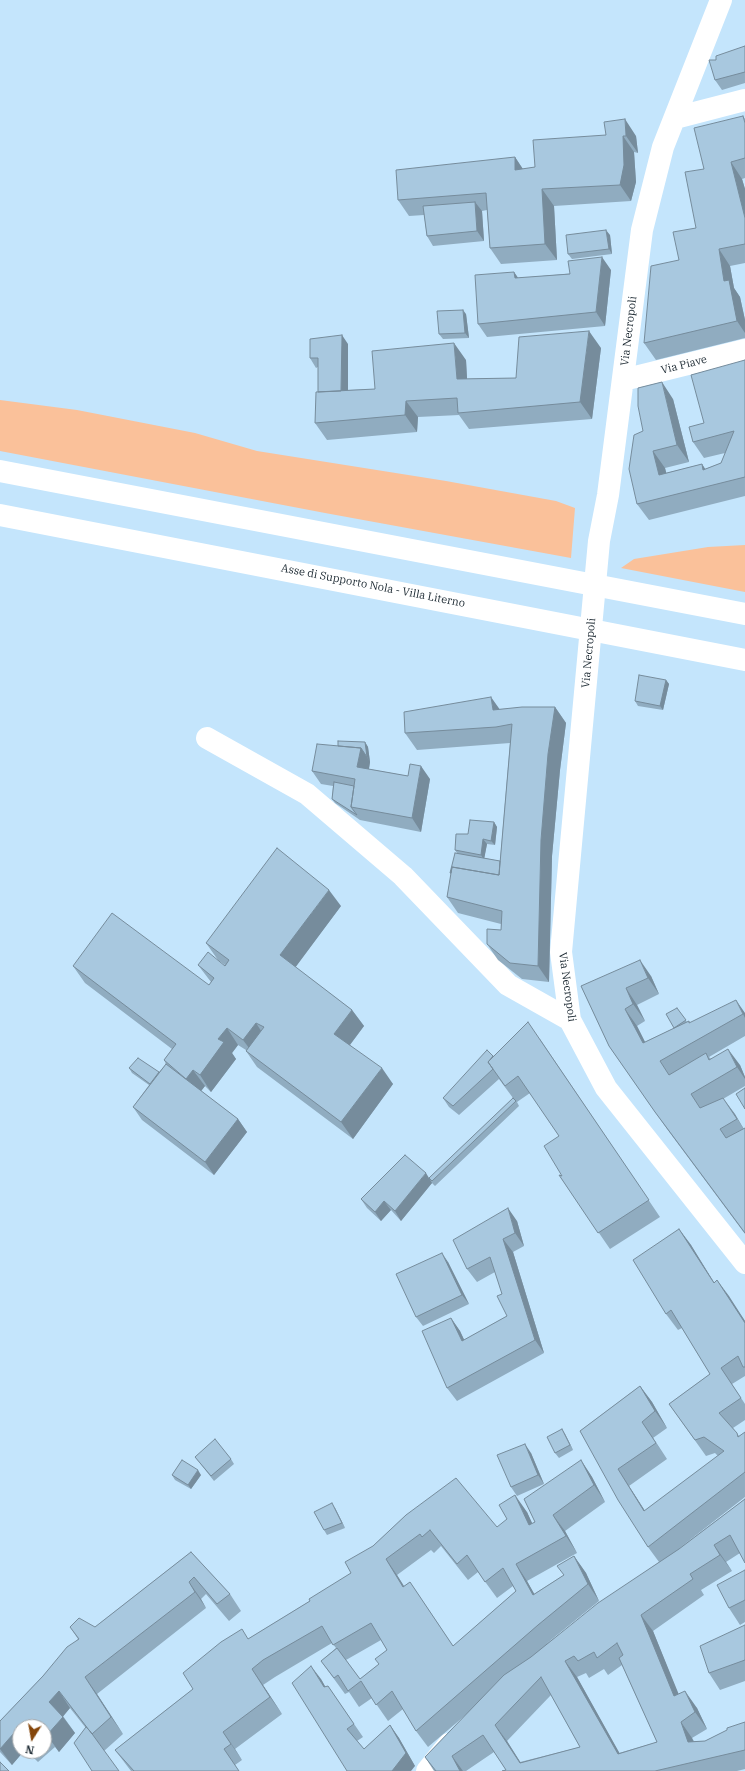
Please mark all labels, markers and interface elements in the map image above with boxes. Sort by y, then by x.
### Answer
street label: Via Necropoli [618,295,640,367]
street label: Via Piave [660,353,708,377]
street label: Asse di Supporto Nola - Villa Literno [280,562,466,610]
street label: Via Necropoli [579,618,599,688]
street label: Via Necropoli [556,951,578,1023]
north arrow [12,1719,52,1759]
text: N [24,1742,36,1758]

